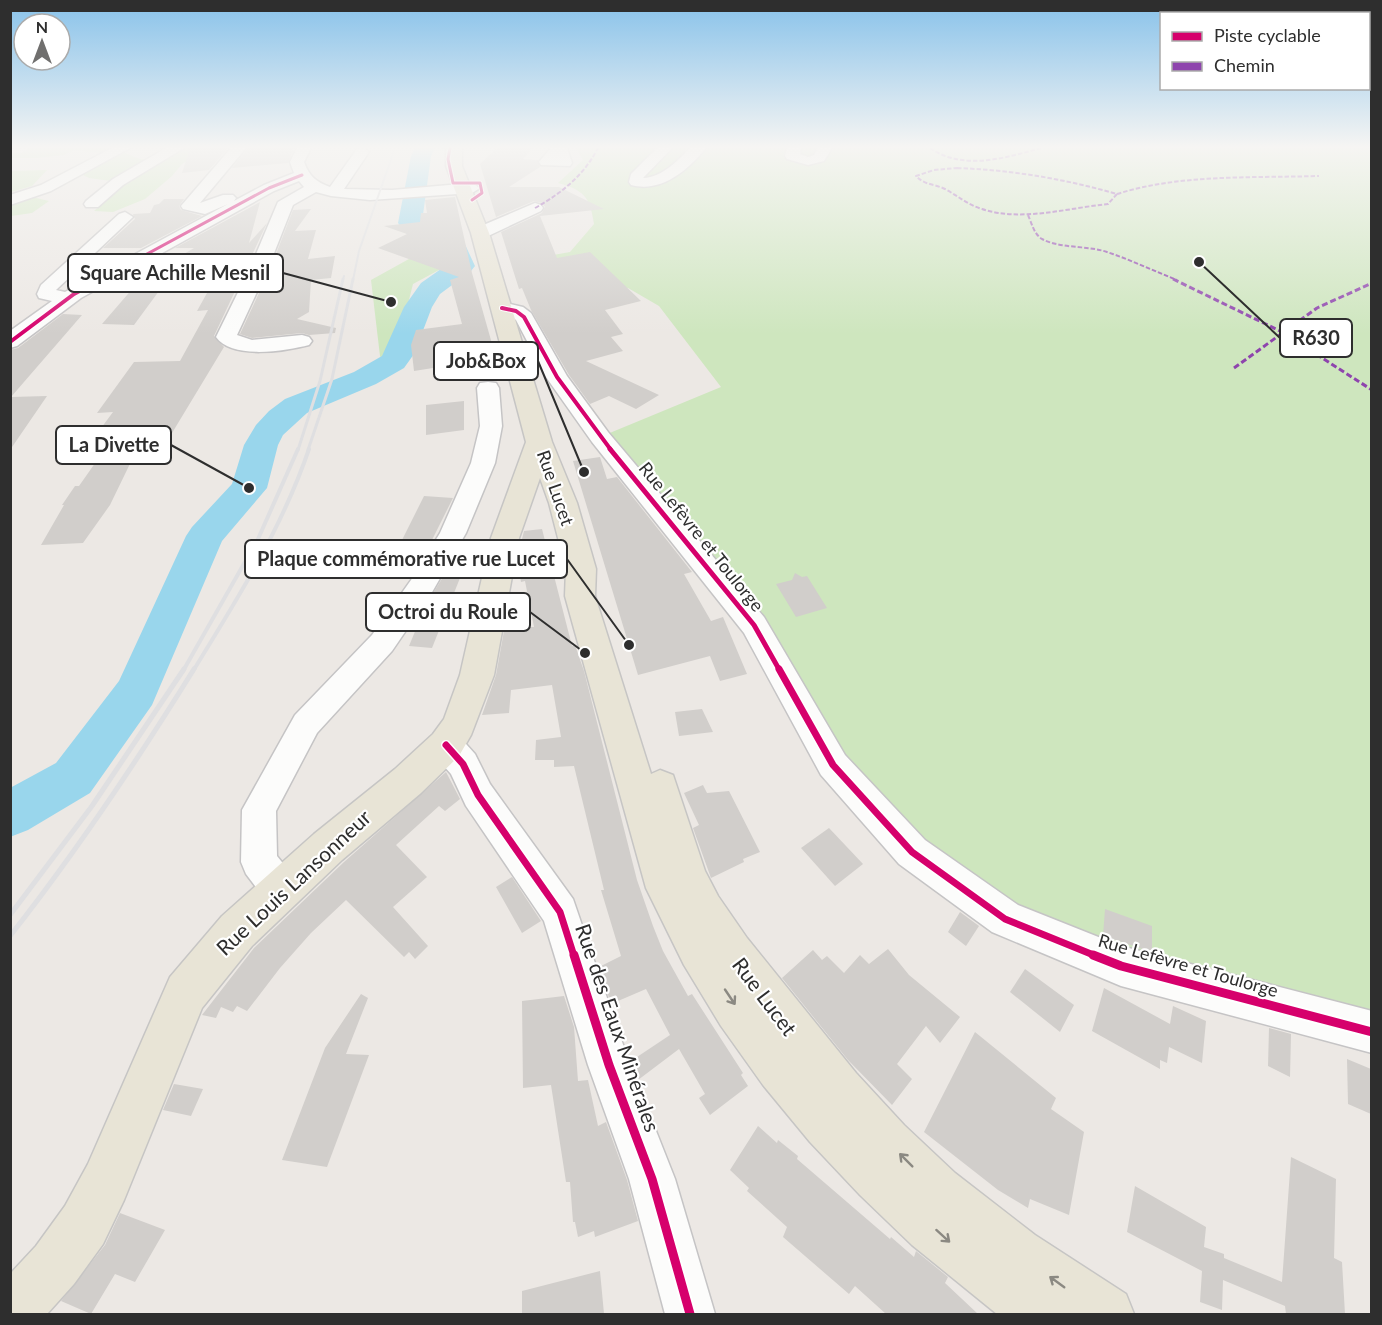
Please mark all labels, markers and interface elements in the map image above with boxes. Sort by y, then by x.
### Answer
north arrow [12,12,72,72]
legend [1160,12,1370,90]
text: N [36,17,48,36]
text: Piste cyclable [1214,24,1321,46]
text: Chemin [1214,54,1275,76]
callout: Square Achille Mesnil [68,254,283,292]
text: Square Achille Mesnil [80,260,270,284]
callout: R630 [1280,319,1352,357]
text: R630 [1292,325,1340,349]
callout: Job&Box [434,342,538,380]
text: Job&Box [446,348,527,372]
callout: La Divette [56,426,171,464]
text: La Divette [69,432,160,456]
street label: Rue Lucet [533,447,579,529]
street label: Rue Lefèvre et Toulorge [635,457,769,616]
callout: Plaque commémorative rue Lucet [245,540,567,578]
text: Plaque commémorative rue Lucet [257,546,556,570]
callout: Octroi du Roule [366,593,530,631]
text: Octroi du Roule [378,599,518,623]
street label: Rue Louis Lansonneur [211,804,376,960]
street label: Rue des Eaux Minérales [571,920,666,1135]
street label: Rue Lefèvre et Toulorge [1096,929,1281,1001]
street label: Rue Lucet [728,952,803,1040]
one-way arrow [724,988,736,1005]
one-way arrow [898,1152,913,1167]
one-way arrow [935,1229,950,1243]
one-way arrow [1049,1276,1065,1288]

